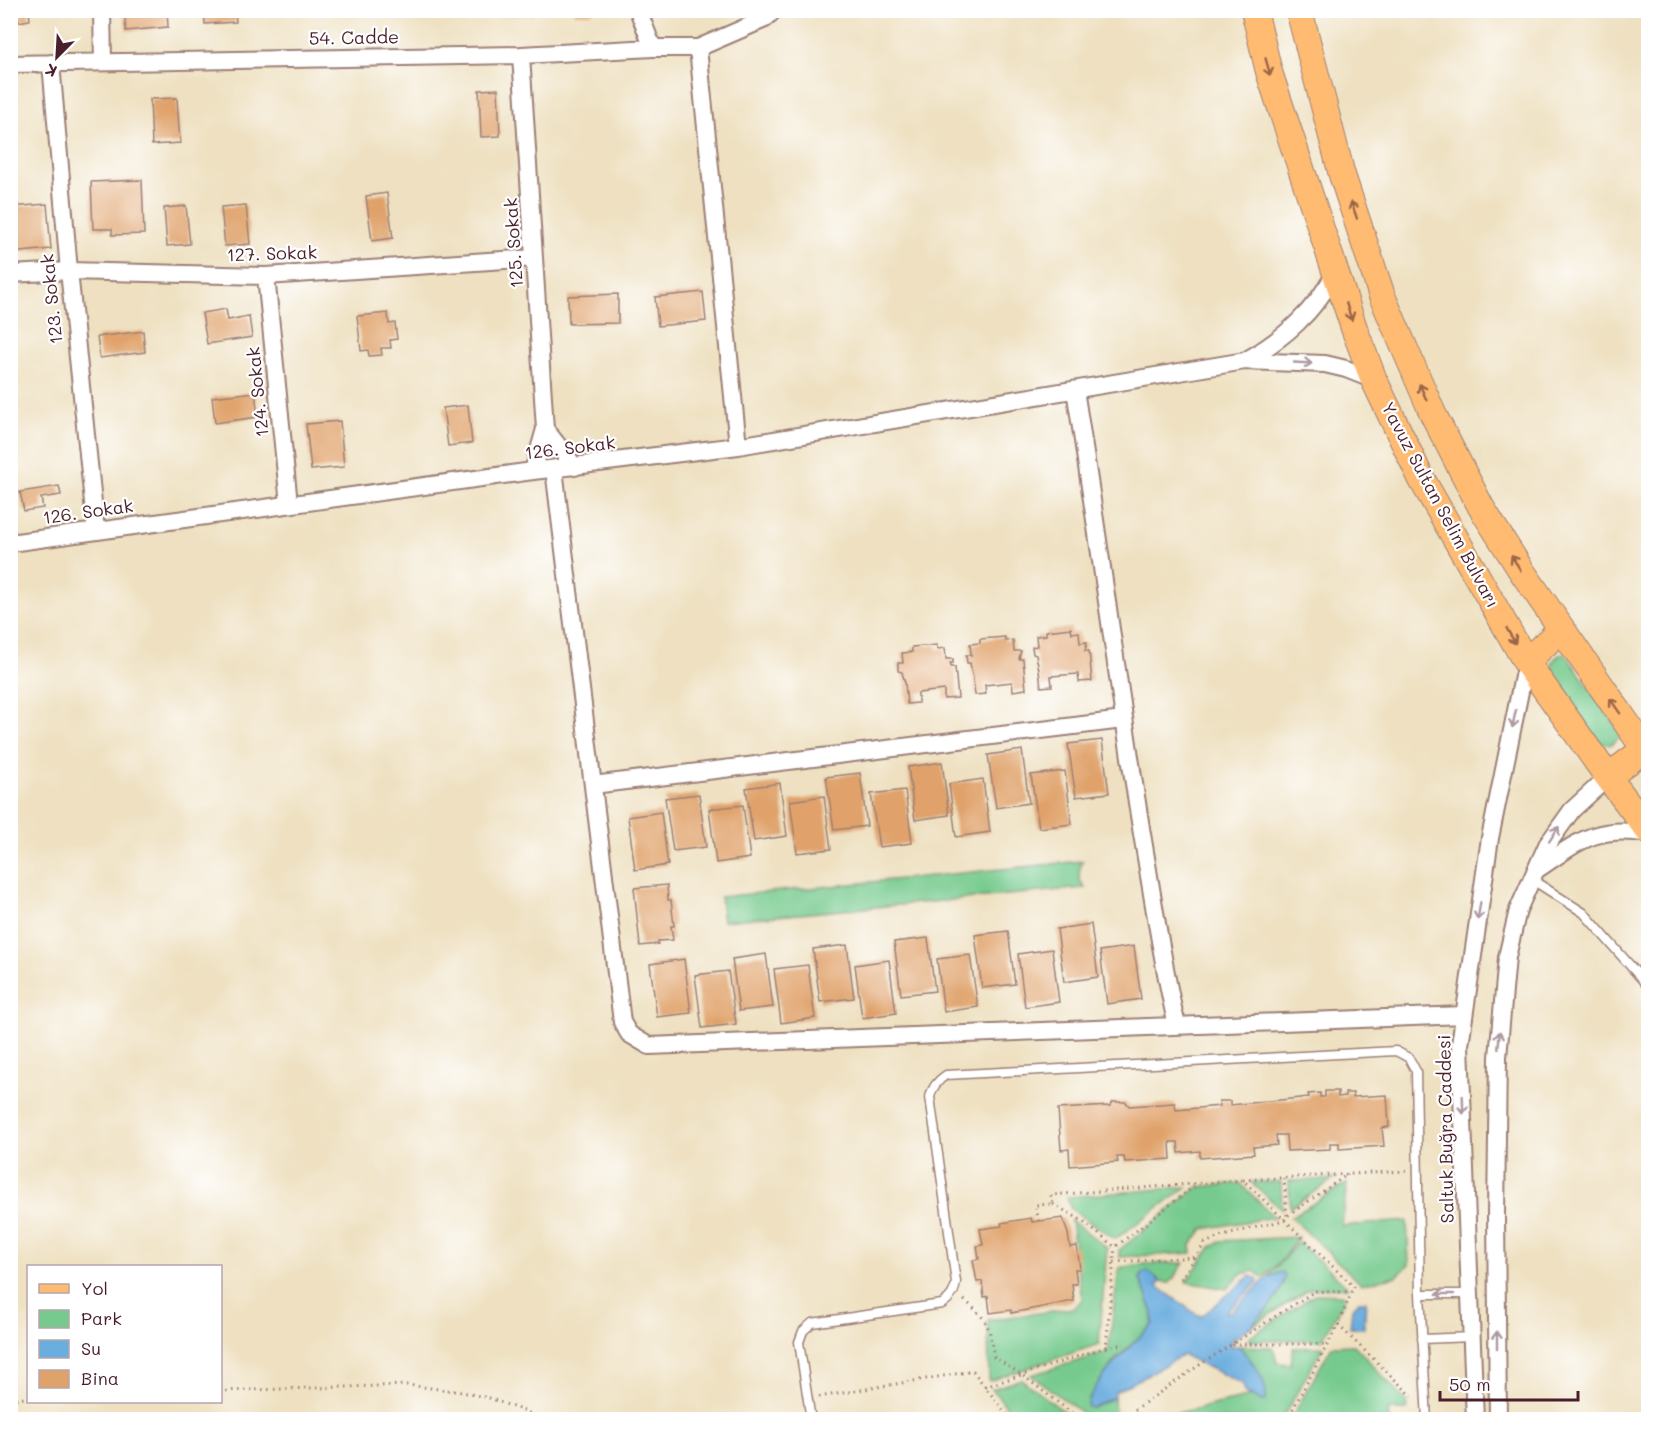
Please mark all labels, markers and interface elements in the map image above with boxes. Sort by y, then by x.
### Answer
street label: 54. Cadde [309,24,399,50]
north arrow [27,27,87,87]
one-way arrow [1263,57,1274,76]
text: K [42,59,60,83]
street label: 125. Sokak [498,197,528,289]
one-way arrow [1347,201,1358,220]
street label: 127. Sokak [226,239,318,267]
street label: 123. Sokak [34,253,68,346]
one-way arrow [1344,302,1355,321]
street label: 124. Sokak [240,346,274,439]
one-way arrow [1293,357,1313,368]
one-way arrow [1417,383,1428,402]
street label: Yavuz Sultan Selim Bulvarı [1376,397,1505,612]
street label: 126. Sokak [523,430,617,464]
street label: 126. Sokak [41,493,135,529]
one-way arrow [1510,555,1522,572]
one-way arrow [1506,627,1518,644]
one-way arrow [1609,698,1621,714]
one-way arrow [1508,709,1519,729]
one-way arrow [1549,826,1561,843]
one-way arrow [1474,901,1485,921]
one-way arrow [1494,1031,1505,1051]
street label: Saltuk Buğra Caddesi [1431,1034,1459,1224]
one-way arrow [1457,1094,1468,1114]
legend [27,1265,222,1403]
text: Yol [81,1276,108,1300]
one-way arrow [1435,1288,1455,1300]
text: Park [81,1306,122,1330]
one-way arrow [1491,1331,1503,1351]
text: Su [81,1336,101,1360]
scale bar [1440,1364,1578,1402]
text: Bina [81,1366,119,1390]
text: 50 m [1449,1372,1491,1396]

